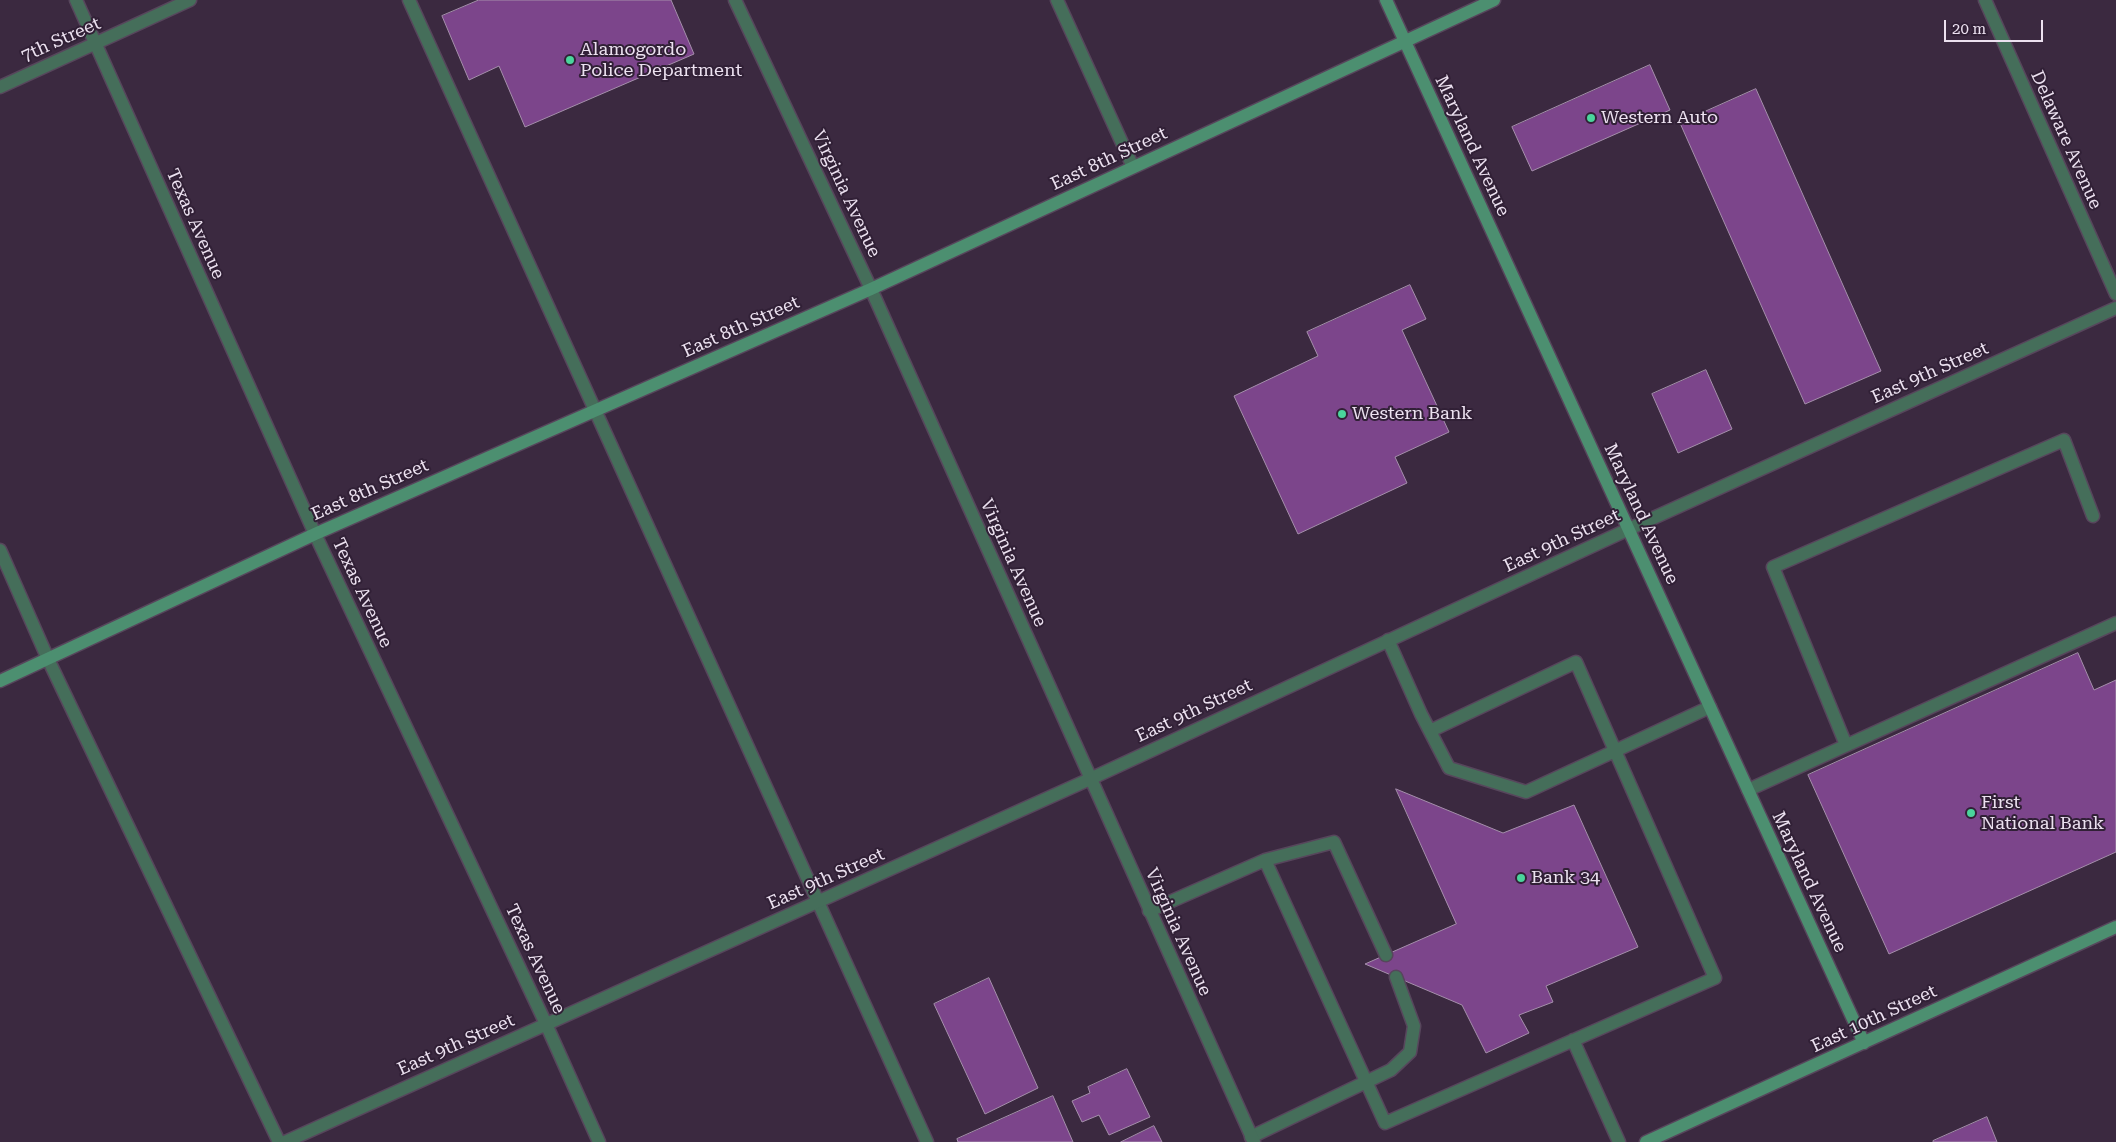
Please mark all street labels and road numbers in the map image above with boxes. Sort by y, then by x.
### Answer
street label: 7th Street [18,13,104,67]
street label: Delaware Avenue [2026,67,2106,213]
street label: Maryland Avenue [1430,72,1514,220]
street label: East 8th Street [1047,123,1171,195]
street label: Virginia Avenue [807,127,885,261]
street label: Texas Avenue [161,166,229,282]
street label: East 8th Street [679,292,803,362]
street label: East 9th Street [1868,338,1992,408]
street label: Maryland Avenue [1599,440,1683,588]
street label: East 8th Street [308,455,432,525]
street label: Virginia Avenue [975,496,1051,630]
street label: East 9th Street [1500,505,1624,577]
street label: Texas Avenue [327,535,397,651]
street label: East 9th Street [1132,675,1256,747]
street label: Maryland Avenue [1767,808,1851,956]
street label: East 9th Street [764,844,888,914]
street label: Virginia Avenue [1140,865,1216,999]
street label: Texas Avenue [500,901,570,1017]
street label: East 10th Street [1808,980,1940,1058]
street label: East 9th Street [394,1010,518,1080]

